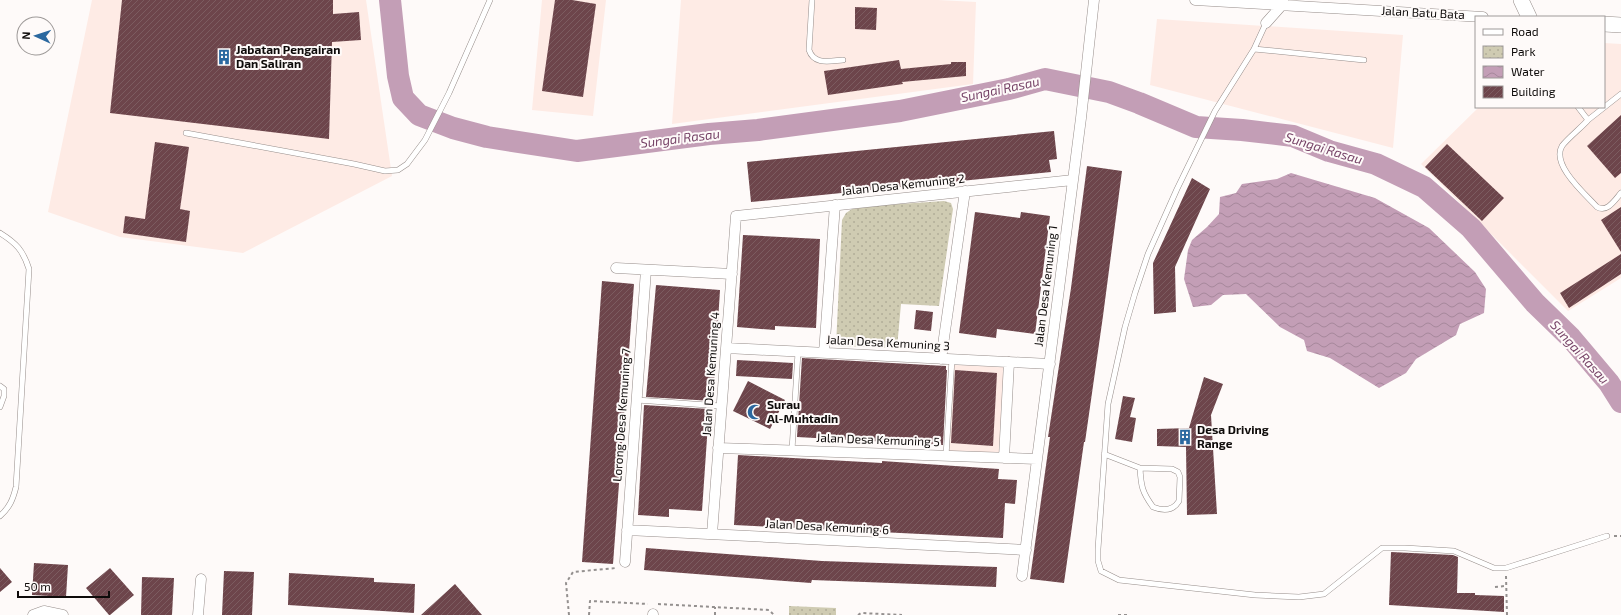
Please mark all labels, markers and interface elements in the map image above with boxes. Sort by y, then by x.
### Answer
street label: Jalan Batu Bata [1381,3,1465,21]
north arrow [16,16,56,56]
legend [1475,16,1605,108]
text: Road [1511,24,1539,38]
text: N [19,31,32,40]
place label: Jabatan Pengairan Dan Saliran [236,42,340,70]
text: Park [1511,44,1536,58]
building icon: Jabatan Pengairan Dan Saliran [215,48,233,66]
text: Water [1511,64,1545,78]
water label: Sungai Rasau [959,73,1041,105]
text: Building [1511,84,1556,98]
water label: Sungai Rasau [639,125,721,151]
water label: Sungai Rasau [1283,129,1365,167]
street label: Jalan Desa Kemuning 2 [840,171,966,197]
street label: Jalan Desa Kemuning 1 [1031,224,1059,347]
street label: Jalan Desa Kemuning 4 [699,311,721,437]
water label: Sungai Rasau [1547,317,1613,387]
street label: Jalan Desa Kemuning 3 [826,332,950,352]
street label: Lorong Desa Kemuning 7 [609,348,633,482]
place label: Surau Al-Muhtadin [767,397,838,425]
mosque icon: Surau Al-Muhtadin [746,403,764,421]
place label: Desa Driving Range [1197,422,1269,450]
building icon: Desa Driving Range [1176,428,1194,446]
street label: Jalan Desa Kemuning 5 [816,430,940,448]
street label: Jalan Desa Kemuning 6 [765,516,890,536]
scale bar [18,573,109,599]
text: 50 m [24,579,51,593]

